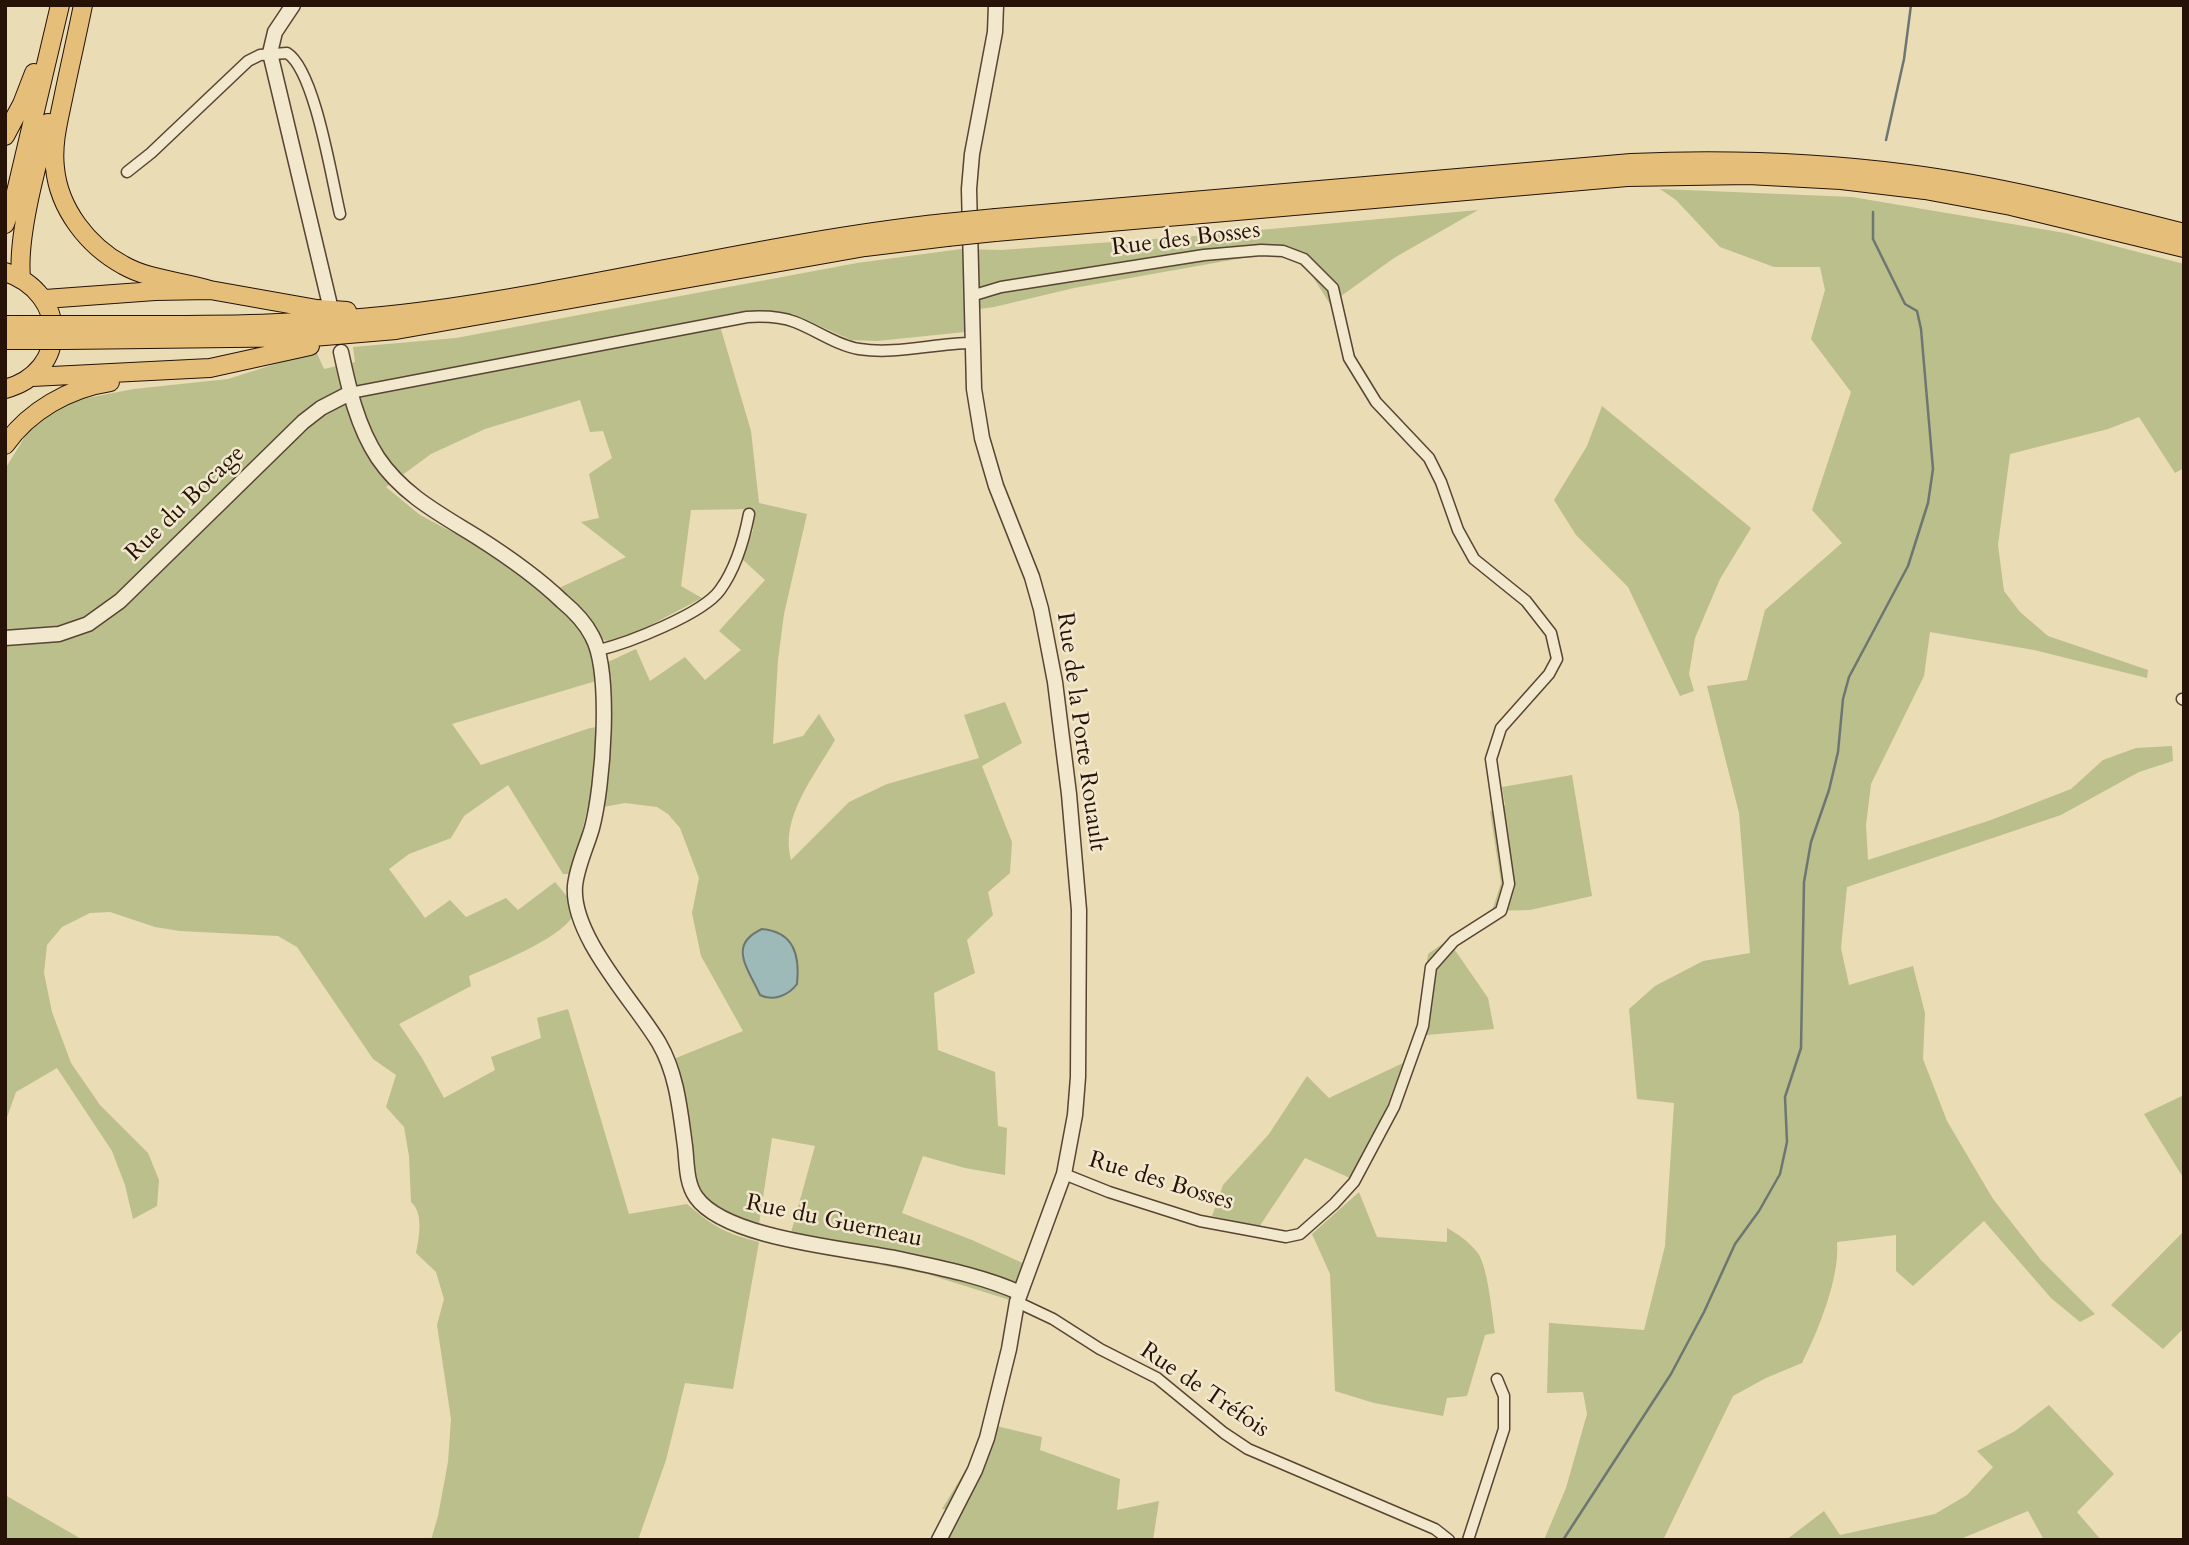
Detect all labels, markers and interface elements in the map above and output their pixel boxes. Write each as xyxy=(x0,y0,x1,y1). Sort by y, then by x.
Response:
street label: Rue des Bosses xyxy=(1110,217,1262,263)
street label: Rue du Bocage xyxy=(120,440,252,568)
street label: Rue de la Porte Rouault xyxy=(1049,611,1111,853)
street label: Rue des Bosses xyxy=(1085,1146,1237,1218)
street label: Rue du Guerneau xyxy=(743,1189,925,1255)
street label: Rue de Tréfois xyxy=(1134,1337,1274,1445)

